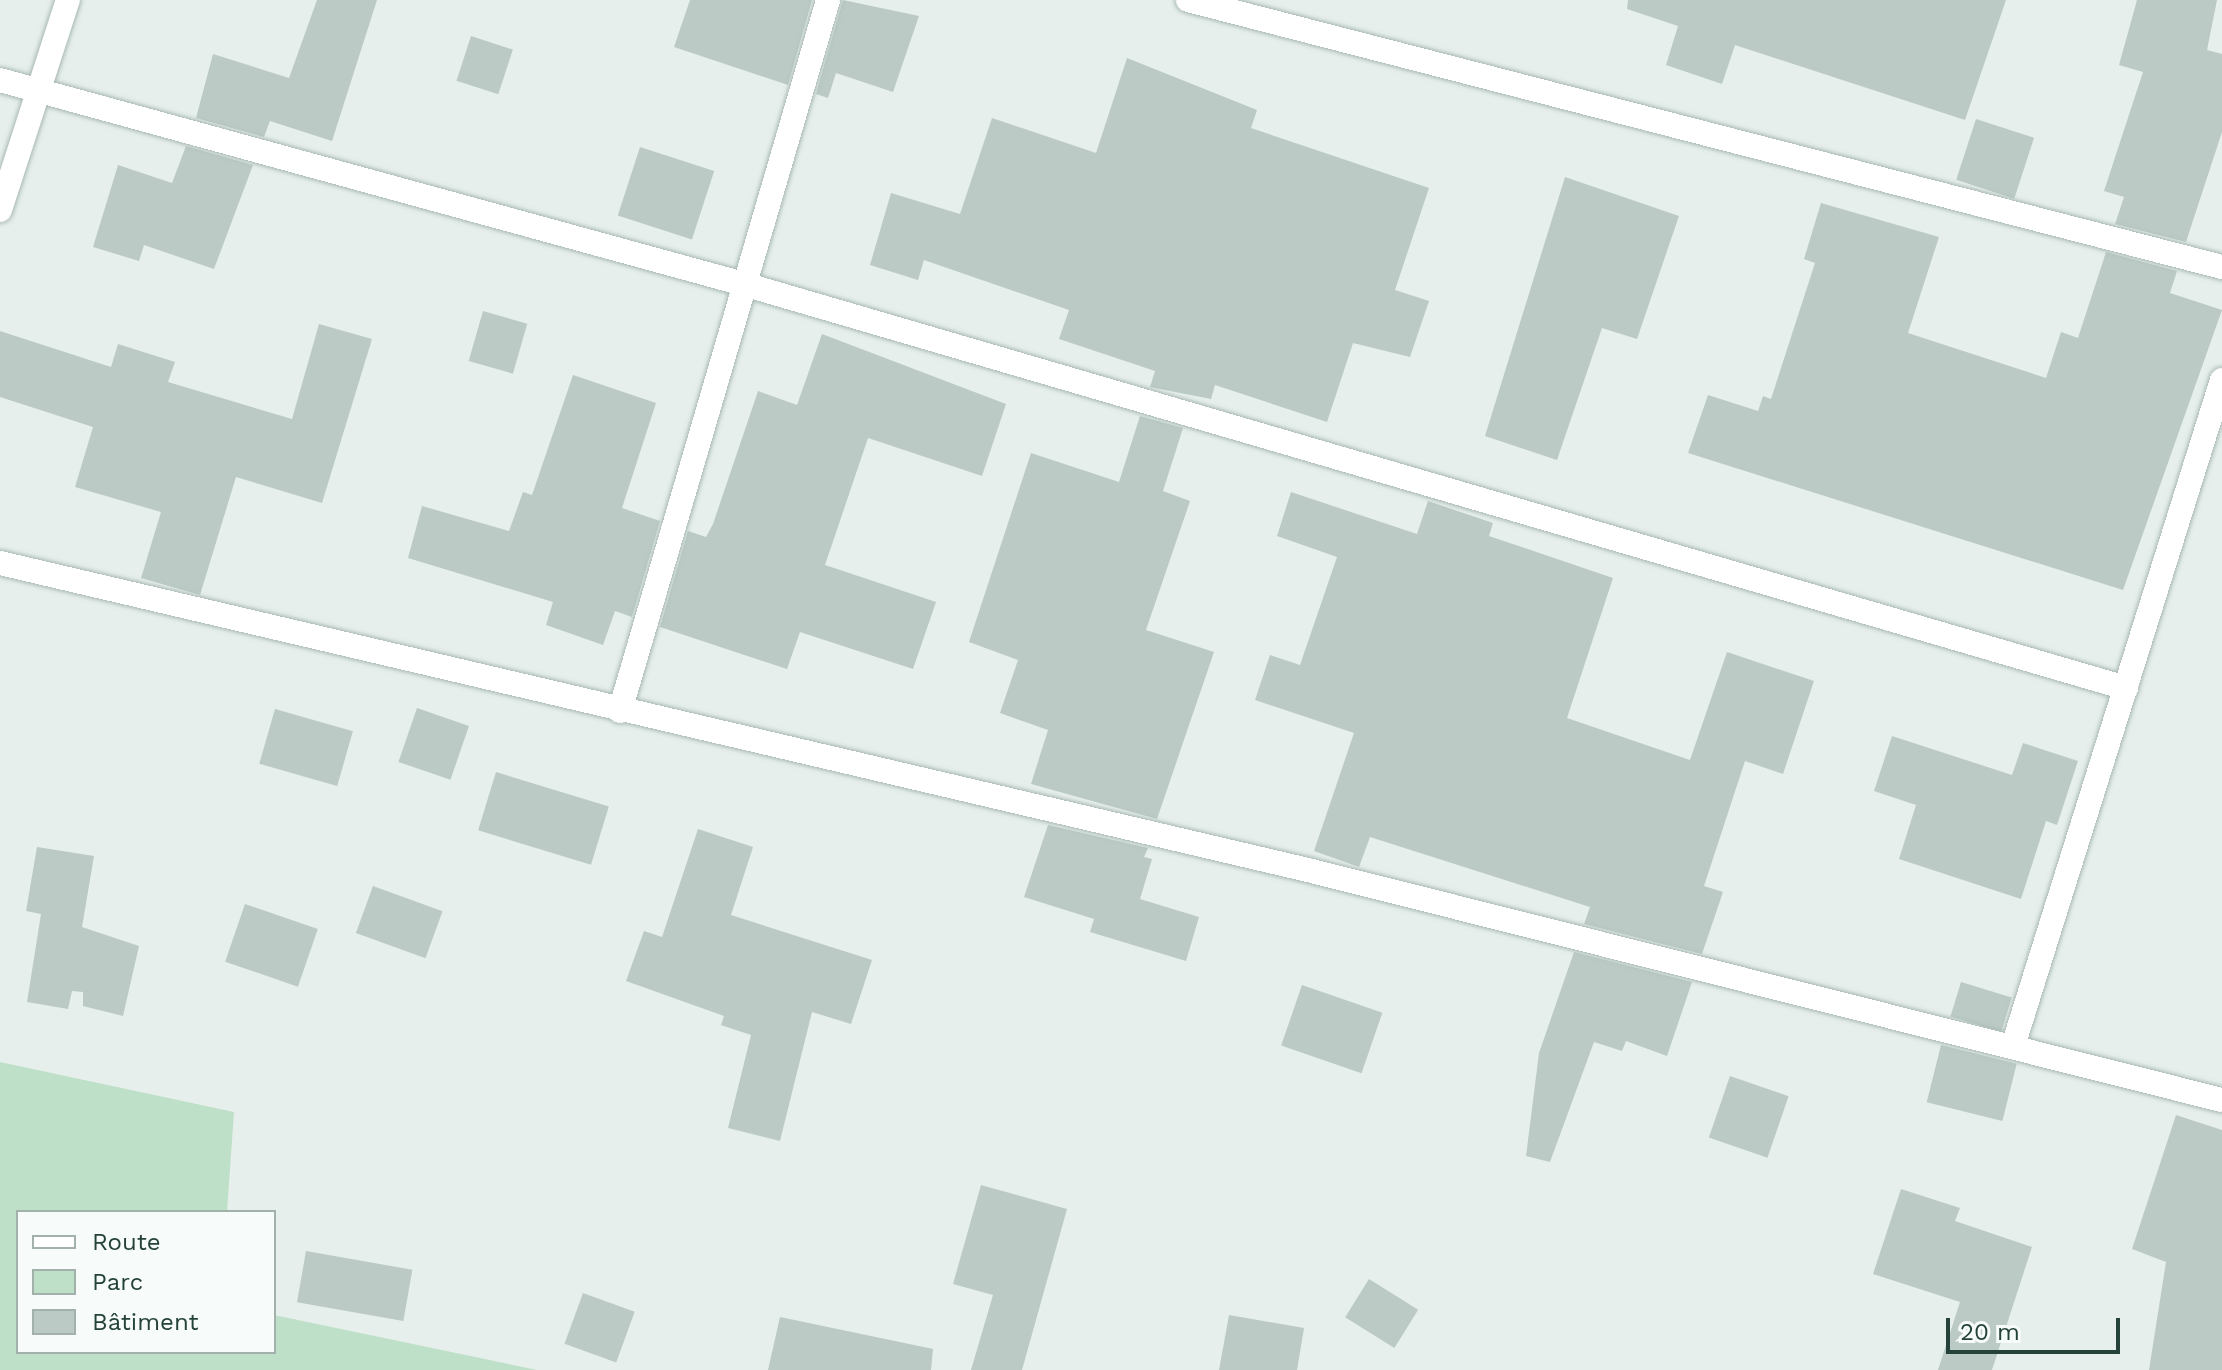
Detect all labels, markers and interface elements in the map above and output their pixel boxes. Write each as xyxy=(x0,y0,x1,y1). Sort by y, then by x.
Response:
legend xyxy=(16,1210,276,1354)
text: Route xyxy=(92,1228,161,1256)
text: Parc xyxy=(92,1268,143,1296)
scale bar xyxy=(1950,1302,2124,1352)
text: Bâtiment xyxy=(92,1308,199,1336)
text: 20 m xyxy=(1960,1318,2020,1346)

